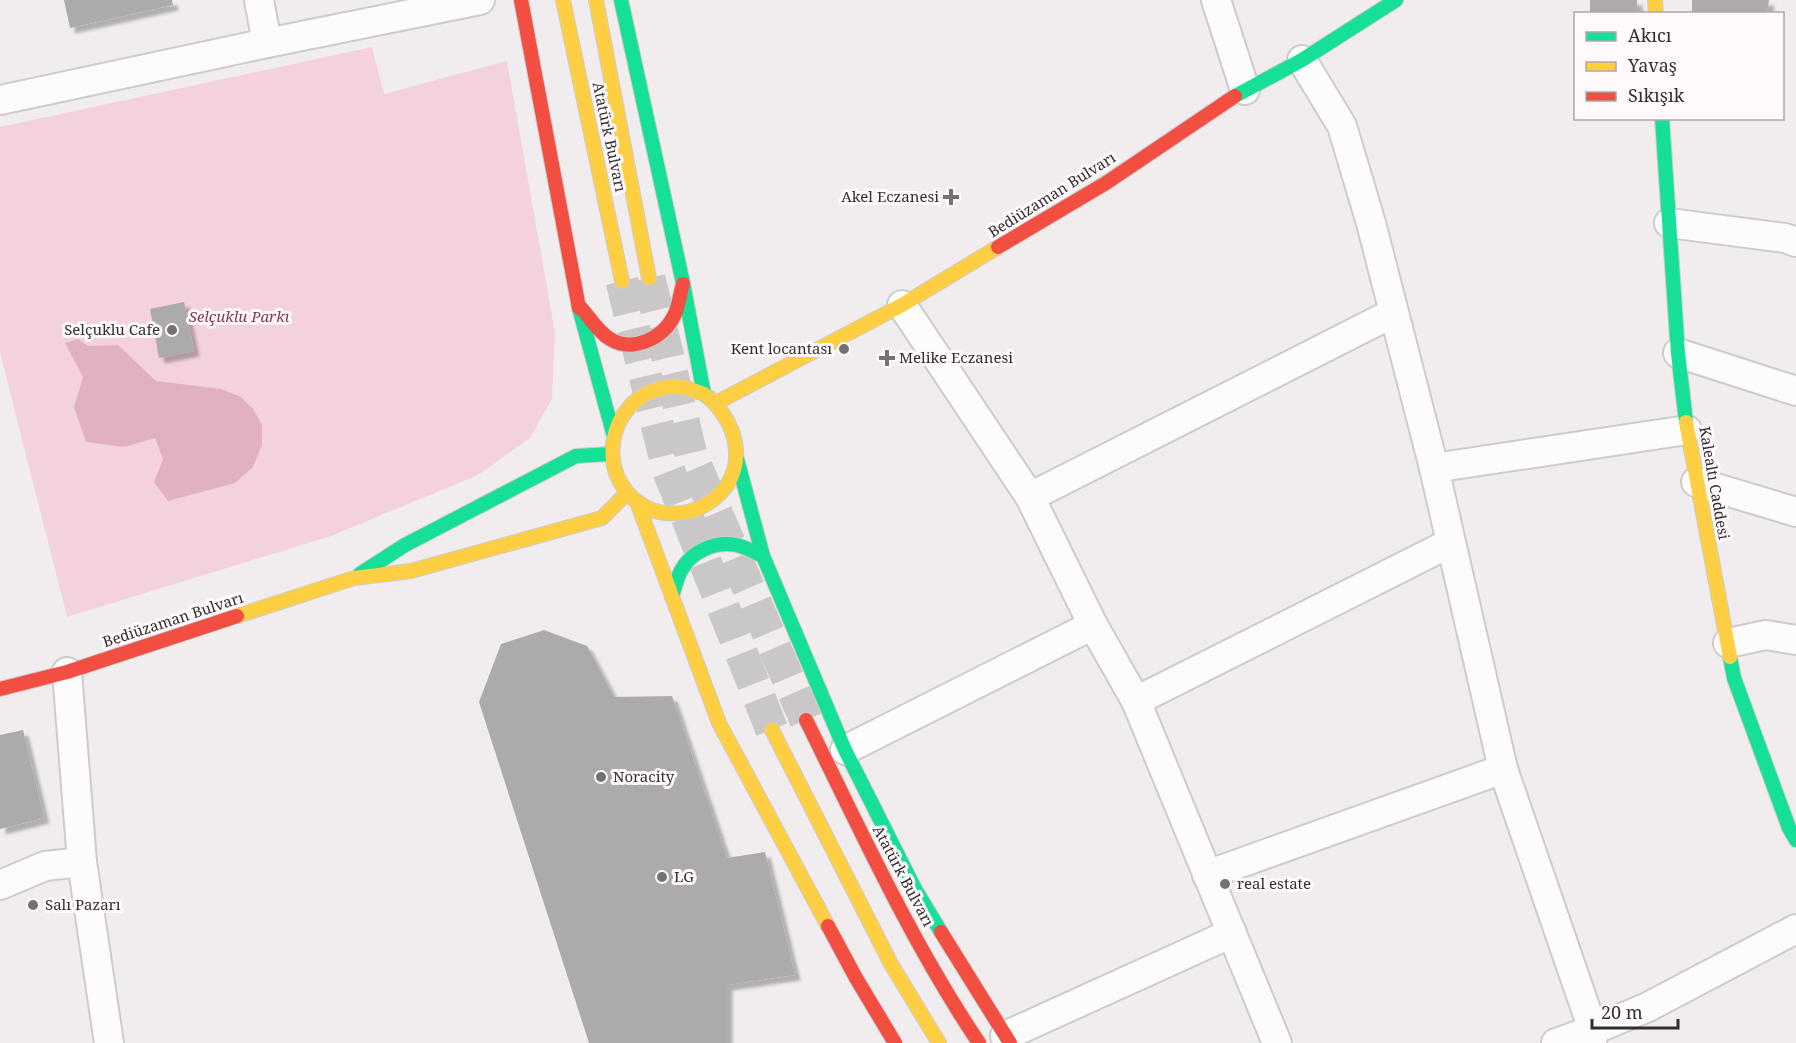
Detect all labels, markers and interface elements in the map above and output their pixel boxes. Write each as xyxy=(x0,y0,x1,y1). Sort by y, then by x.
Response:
legend xyxy=(1574,12,1784,120)
text: Akıcı xyxy=(1628,23,1672,47)
text: Yavaş xyxy=(1627,53,1677,77)
street label: Atatürk Bulvarı xyxy=(589,80,631,194)
text: Sıkışık xyxy=(1628,83,1685,107)
street label: Bediüzaman Bulvarı xyxy=(984,147,1119,241)
place label: Akel Eczanesi xyxy=(841,186,939,206)
marker: Akel Eczanesi xyxy=(944,190,958,204)
park label: Selçuklu Parkı xyxy=(189,306,290,326)
place label: Selçuklu Cafe xyxy=(64,319,160,339)
marker: Selçuklu Cafe xyxy=(165,323,179,337)
place label: Kent locantası xyxy=(731,338,832,358)
marker: Kent locantası xyxy=(837,342,851,356)
place label: Melike Eczanesi xyxy=(899,347,1013,367)
marker: Melike Eczanesi xyxy=(880,351,894,365)
street label: Kalealtı Caddesi xyxy=(1695,425,1735,541)
street label: Bediüzaman Bulvarı xyxy=(100,587,246,651)
place label: Noracity xyxy=(613,766,675,786)
marker: Noracity xyxy=(594,770,608,784)
street label: Atatürk Bulvarı xyxy=(869,821,939,930)
place label: LG xyxy=(674,866,694,886)
marker: LG xyxy=(655,870,669,884)
place label: real estate xyxy=(1237,873,1311,893)
marker: real estate xyxy=(1218,877,1232,891)
place label: Salı Pazarı xyxy=(45,894,121,914)
marker: Salı Pazarı xyxy=(26,898,40,912)
scale bar xyxy=(1592,992,1678,1030)
text: 20 m xyxy=(1601,1000,1643,1024)

